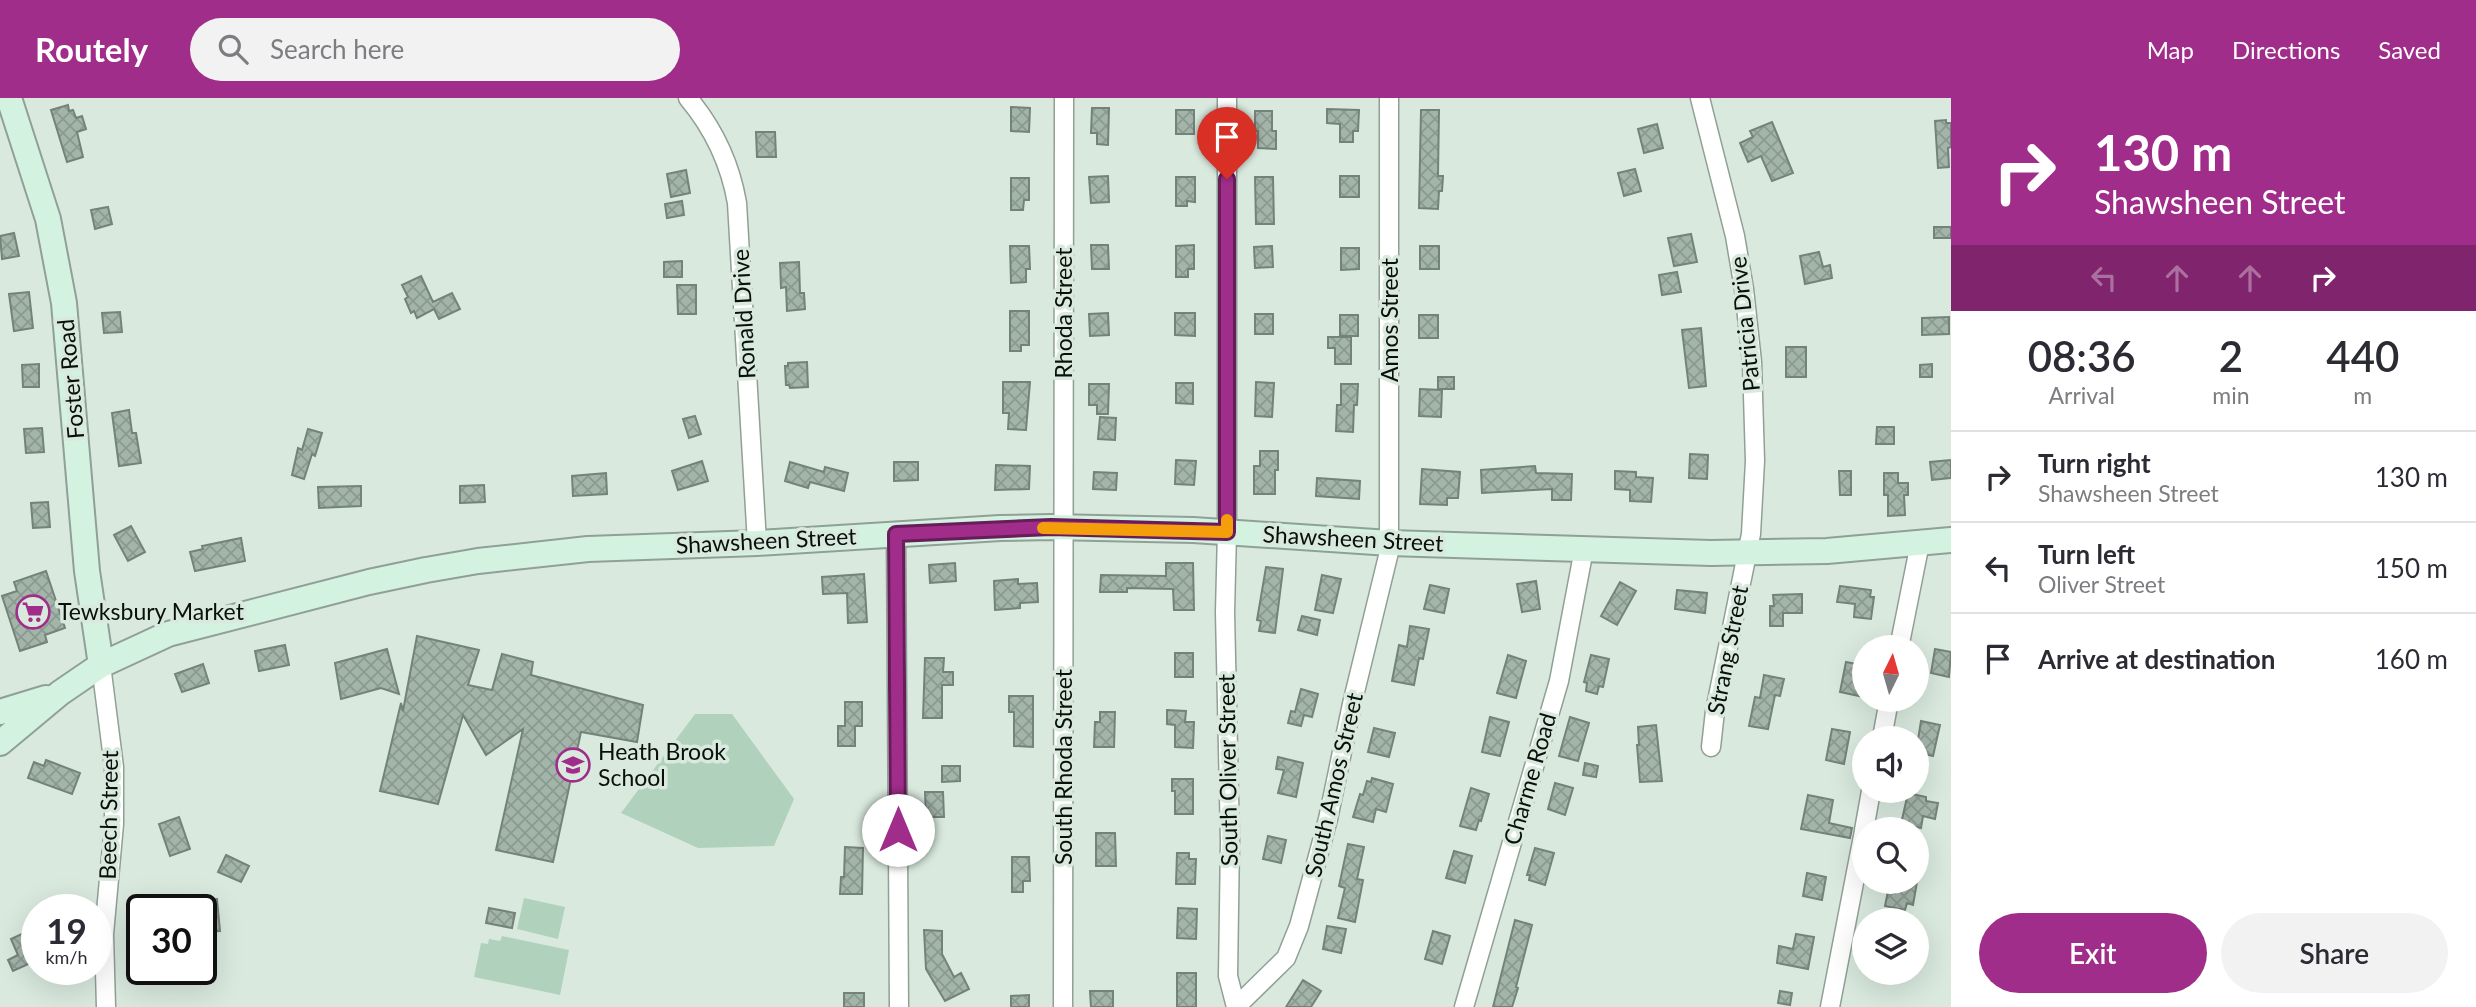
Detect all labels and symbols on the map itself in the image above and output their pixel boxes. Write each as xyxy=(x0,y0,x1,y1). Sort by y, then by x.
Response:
pin xyxy=(1197,107,1257,179)
street label: Rhoda Street xyxy=(1049,247,1077,378)
street label: Ronald Drive xyxy=(726,248,760,380)
street label: Patricia Drive xyxy=(1723,255,1765,393)
street label: Amos Street xyxy=(1375,257,1403,382)
street label: Foster Road xyxy=(51,318,89,440)
street label: Shawsheen Street xyxy=(1262,519,1445,557)
street label: Shawsheen Street xyxy=(675,521,858,559)
street label: Strang Street xyxy=(1701,582,1753,717)
supermarket icon: Tewksbury Market xyxy=(14,593,52,631)
place label: Tewksbury Market xyxy=(58,597,245,625)
north arrow xyxy=(1852,635,1928,712)
street label: South Rhoda Street xyxy=(1049,668,1077,865)
street label: South Oliver Street xyxy=(1211,673,1243,866)
street label: South Amos Street xyxy=(1298,689,1368,880)
street label: Charme Road xyxy=(1497,710,1561,848)
place label: Heath Brook School xyxy=(598,737,726,791)
school or university icon: Heath Brook School xyxy=(554,746,592,784)
street label: Beech Street xyxy=(93,749,123,880)
position arrow xyxy=(861,793,935,867)
speed limit sign: 30 xyxy=(126,894,217,985)

